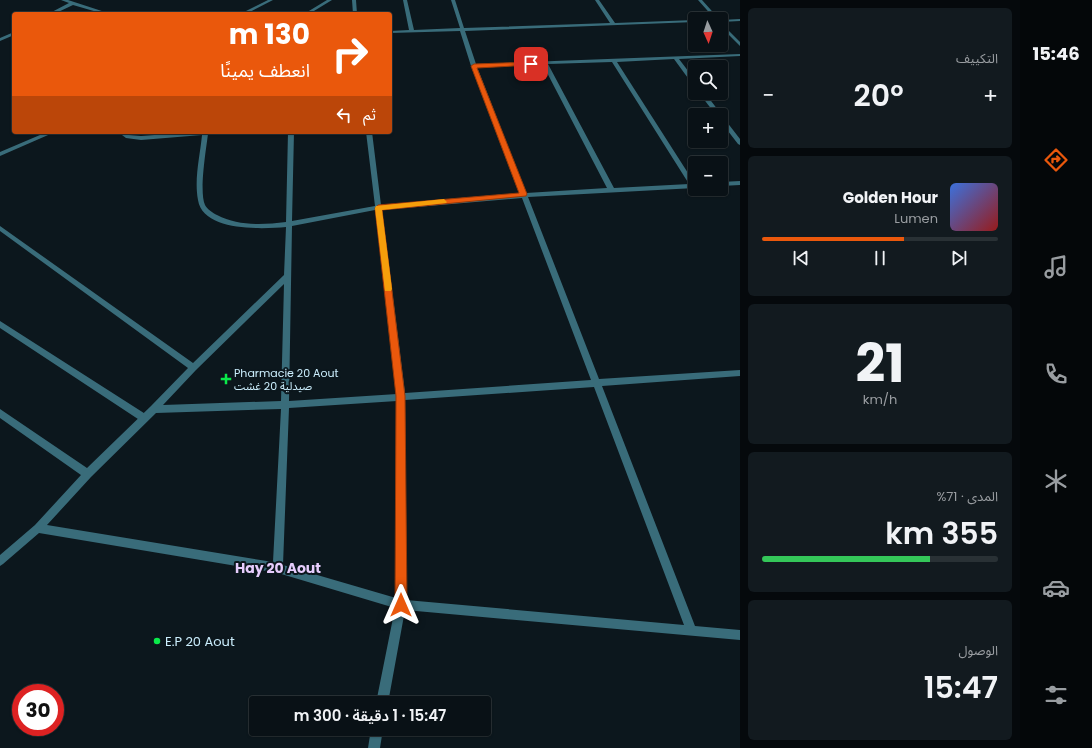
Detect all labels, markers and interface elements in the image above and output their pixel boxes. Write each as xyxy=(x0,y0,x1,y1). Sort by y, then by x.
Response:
north arrow xyxy=(688,12,728,52)
map controls xyxy=(688,12,728,196)
text: 130 m xyxy=(229,15,310,54)
icon: right xyxy=(324,28,376,80)
text: 15:46 xyxy=(1032,41,1080,66)
pin xyxy=(514,47,548,81)
text: التكييف xyxy=(956,49,998,68)
icon: arrive xyxy=(520,53,542,75)
text: انعطف يمينًا xyxy=(220,58,310,83)
button: search xyxy=(688,60,728,100)
text: 20° xyxy=(854,74,904,117)
text: − xyxy=(762,80,774,111)
text: + xyxy=(983,80,998,111)
icon: left xyxy=(333,104,355,126)
text: ثم xyxy=(363,104,376,125)
button: + xyxy=(688,108,728,148)
icon: directions xyxy=(1042,146,1070,174)
button: − xyxy=(688,156,728,196)
text: Golden Hour xyxy=(843,187,938,208)
text: Lumen xyxy=(894,209,938,228)
icon: previous xyxy=(790,247,812,269)
icon: pause xyxy=(869,247,891,269)
icon: next xyxy=(948,247,970,269)
icon: music xyxy=(1042,253,1070,281)
text: 21 xyxy=(855,327,905,400)
icon: phone xyxy=(1042,360,1070,388)
place label: Pharmacie 20 Aout صيدلية 20 غشت xyxy=(234,365,339,394)
marker: Pharmacie 20 Aout صيدلية 20 غشت xyxy=(221,374,231,384)
text: km/h xyxy=(863,390,897,409)
icon: climate xyxy=(1042,467,1070,495)
text: المدى · 71% xyxy=(936,487,998,506)
text: 355 km xyxy=(885,512,998,555)
district label: Hay 20 Aout xyxy=(235,558,321,578)
icon: car xyxy=(1042,574,1070,602)
position arrow xyxy=(380,584,422,626)
place label: E.P 20 Aout xyxy=(165,632,235,651)
marker: E.P 20 Aout xyxy=(152,636,162,646)
text: الوصول xyxy=(958,641,998,660)
text: 15:47 xyxy=(924,666,998,709)
icon: filters xyxy=(1042,681,1070,709)
speed limit sign: 30 xyxy=(12,684,64,736)
text: 15:47 · 1 دقيقة · 300 m xyxy=(294,705,446,726)

